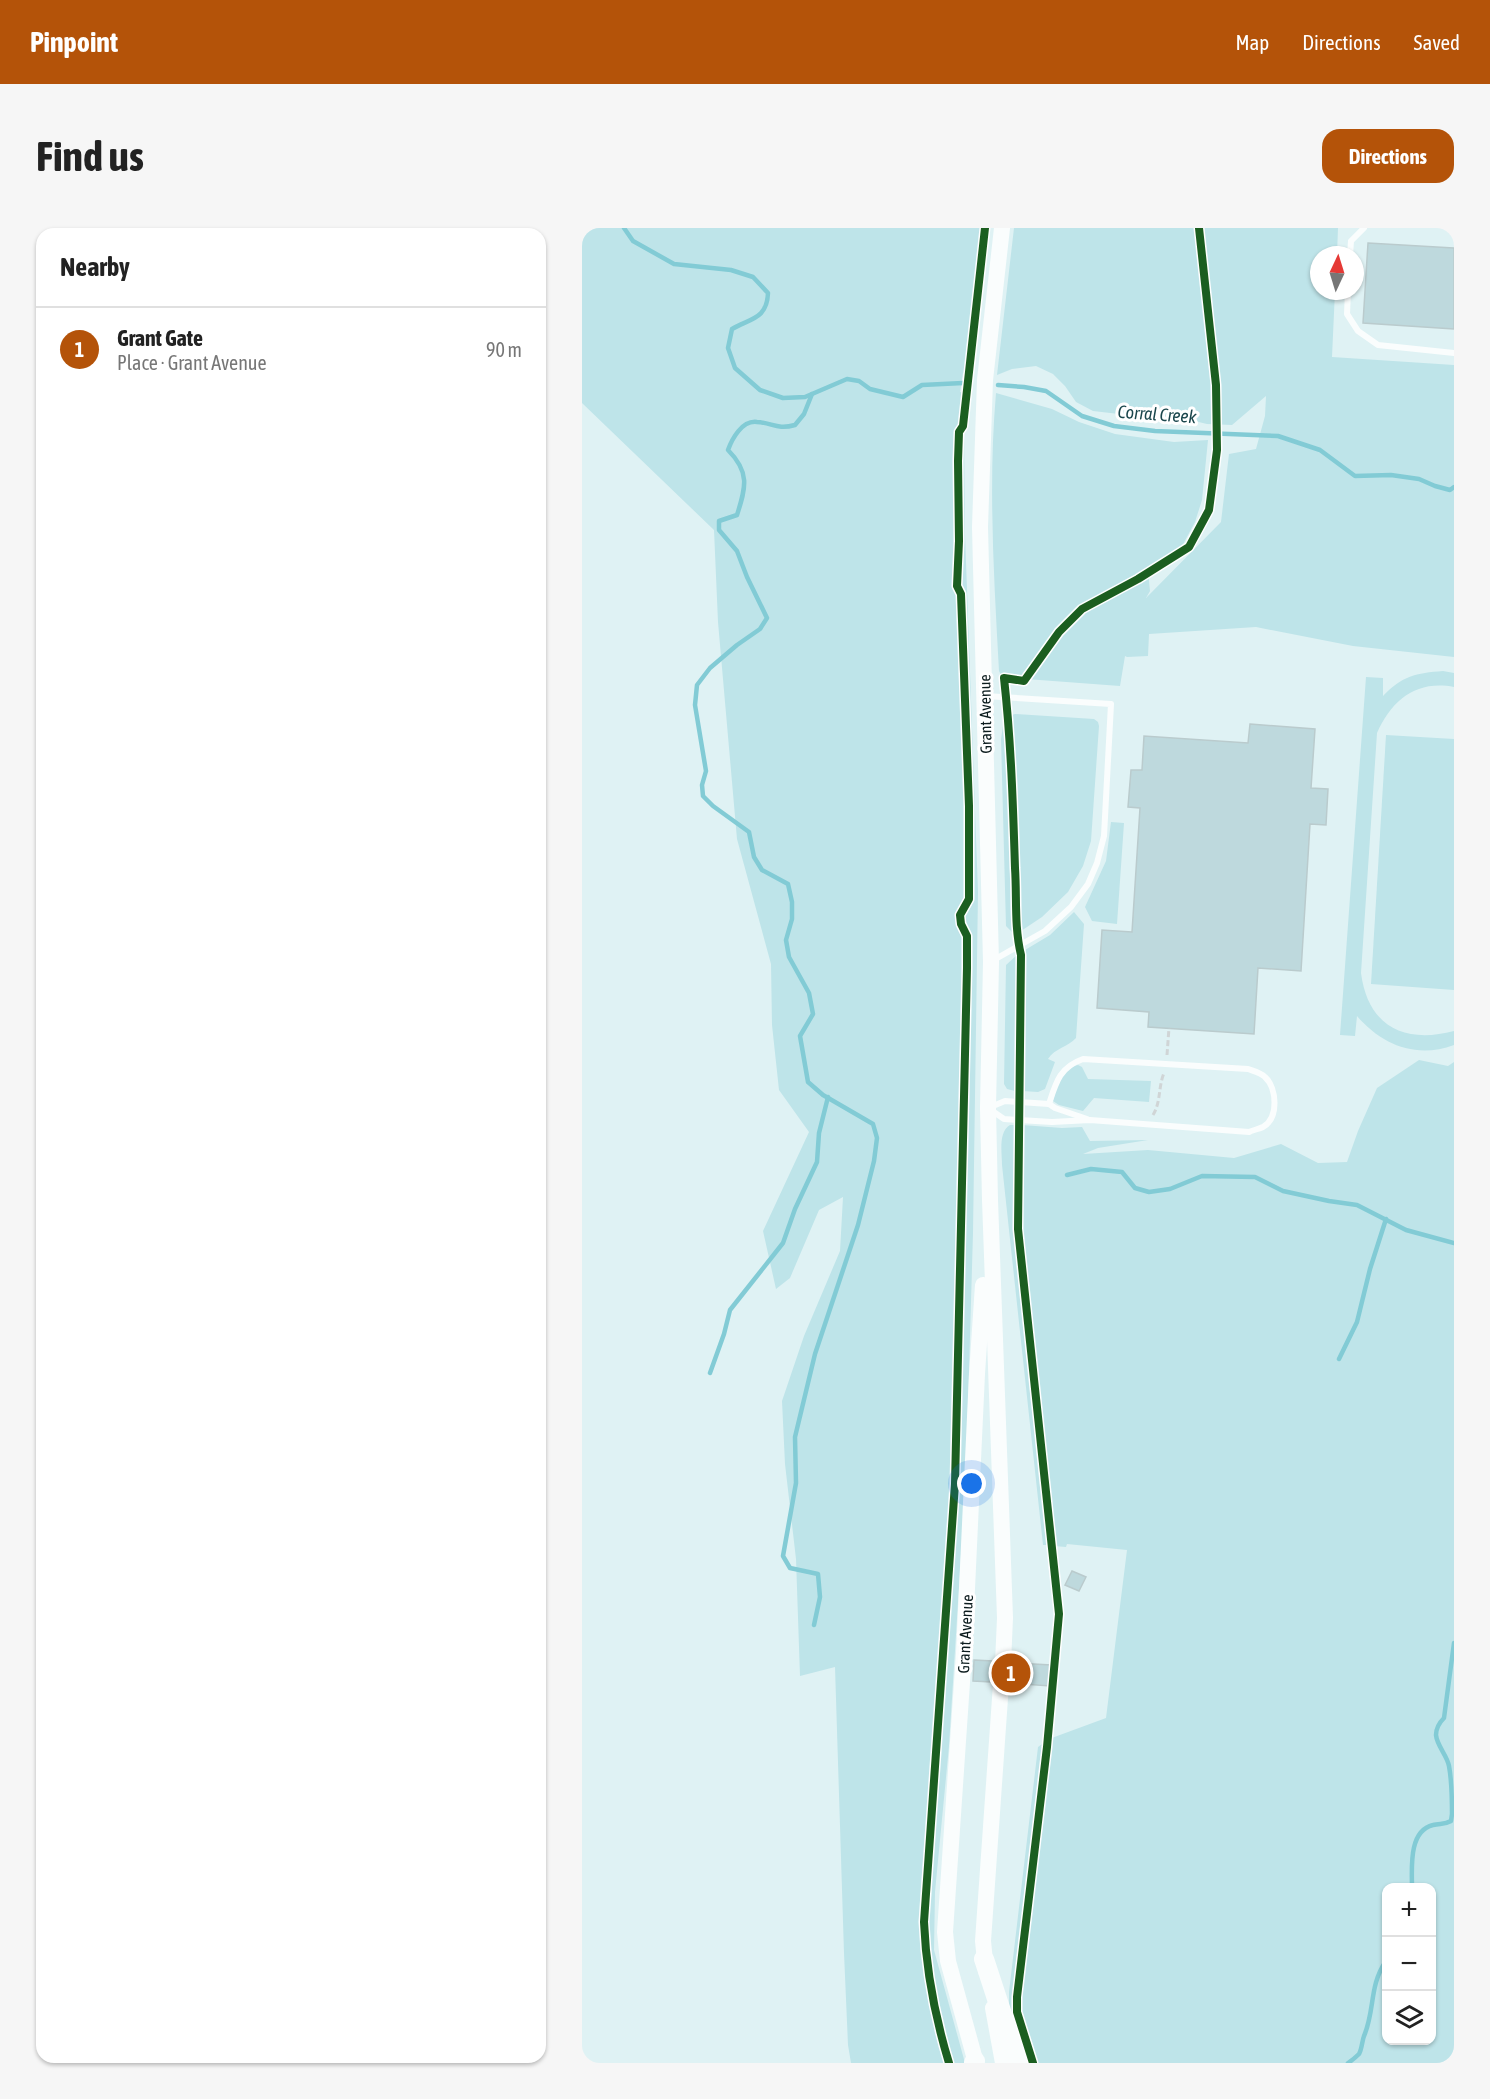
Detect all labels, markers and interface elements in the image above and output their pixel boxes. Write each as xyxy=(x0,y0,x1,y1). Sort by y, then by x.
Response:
text: Pinpoint xyxy=(30,26,118,58)
text: Map xyxy=(1235,30,1269,54)
text: Directions xyxy=(1302,30,1381,54)
text: Saved xyxy=(1414,30,1460,54)
button: Directions xyxy=(1322,129,1454,183)
text: Find us xyxy=(36,132,144,180)
north arrow xyxy=(1310,246,1364,300)
text: Nearby xyxy=(60,252,130,282)
text: Grant Gate xyxy=(117,325,203,351)
text: 1 xyxy=(75,338,84,361)
text: 90 m xyxy=(486,338,522,361)
text: Place · Grant Avenue xyxy=(117,351,267,374)
water label: Corral Creek xyxy=(1117,401,1198,427)
street label: Grant Avenue xyxy=(975,674,995,754)
your location xyxy=(957,1469,986,1498)
street label: Grant Avenue xyxy=(954,1594,976,1674)
pin: 1 xyxy=(992,1650,1030,1696)
map controls xyxy=(1382,1883,1436,2045)
button: + xyxy=(1382,1883,1436,1937)
button: − xyxy=(1382,1937,1436,1991)
button: layers xyxy=(1382,1991,1436,2045)

